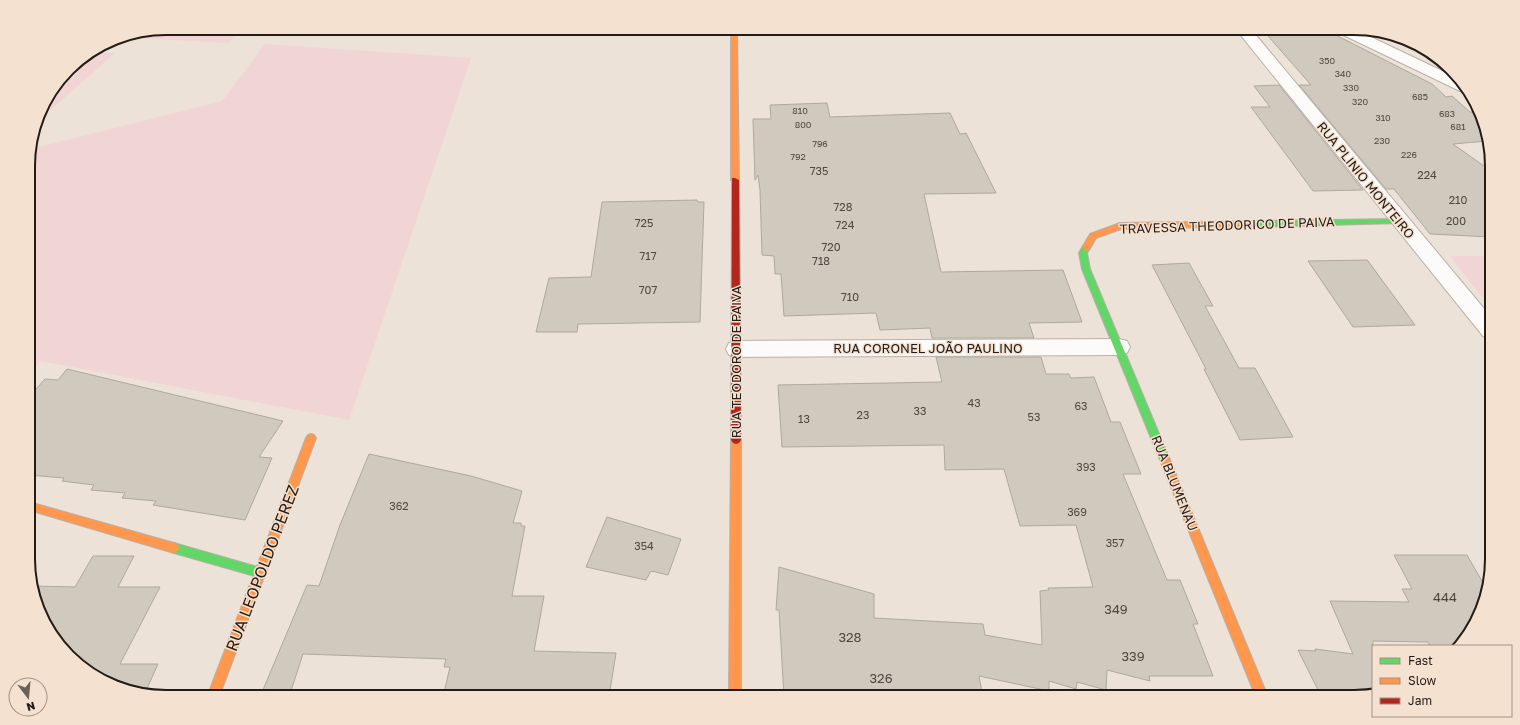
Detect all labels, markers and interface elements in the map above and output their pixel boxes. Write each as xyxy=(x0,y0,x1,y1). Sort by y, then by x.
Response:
house number: 350 xyxy=(1319,55,1335,66)
house number: 340 xyxy=(1335,68,1352,79)
house number: 330 xyxy=(1343,82,1359,93)
house number: 685 xyxy=(1412,91,1428,102)
house number: 320 xyxy=(1352,96,1368,107)
house number: 810 xyxy=(792,105,808,116)
house number: 683 xyxy=(1439,108,1455,119)
house number: 310 xyxy=(1375,112,1391,123)
street label: RUA PLINIO MONTEIRO xyxy=(1314,118,1418,242)
house number: 800 xyxy=(795,119,812,130)
house number: 681 xyxy=(1450,121,1466,132)
house number: 230 xyxy=(1374,135,1390,146)
house number: 796 xyxy=(812,138,828,149)
house number: 226 xyxy=(1401,149,1417,160)
house number: 792 xyxy=(790,151,806,162)
house number: 735 xyxy=(810,164,828,177)
house number: 224 xyxy=(1417,168,1437,181)
house number: 210 xyxy=(1449,193,1467,206)
house number: 728 xyxy=(834,200,853,213)
street label: TRAVESSA THEODORICO DE PAIVA xyxy=(1119,213,1335,237)
house number: 200 xyxy=(1446,214,1466,227)
house number: 725 xyxy=(635,216,653,229)
house number: 724 xyxy=(836,218,855,231)
house number: 720 xyxy=(821,240,841,253)
house number: 717 xyxy=(640,249,657,262)
house number: 718 xyxy=(812,254,830,267)
house number: 707 xyxy=(639,283,657,296)
street label: RUA TEODORO DE PAIVA xyxy=(728,285,744,438)
house number: 710 xyxy=(841,290,859,303)
street label: RUA CORONEL JOÃO PAULINO xyxy=(833,340,1023,356)
house number: 43 xyxy=(967,396,981,409)
house number: 63 xyxy=(1074,399,1088,412)
house number: 33 xyxy=(914,404,926,417)
house number: 23 xyxy=(857,408,869,421)
house number: 53 xyxy=(1028,410,1040,423)
house number: 13 xyxy=(798,412,810,425)
street label: RUA BLUMENAU xyxy=(1149,433,1201,533)
house number: 393 xyxy=(1076,460,1096,473)
street label: RUA LEOPOLDO PEREZ xyxy=(221,482,303,654)
house number: 362 xyxy=(389,499,409,512)
house number: 369 xyxy=(1067,505,1087,518)
house number: 357 xyxy=(1106,536,1124,549)
house number: 354 xyxy=(634,539,654,552)
house number: 444 xyxy=(1433,589,1457,605)
house number: 349 xyxy=(1104,601,1128,617)
house number: 328 xyxy=(838,629,862,645)
legend xyxy=(1372,645,1512,717)
house number: 339 xyxy=(1121,648,1145,664)
text: Fast xyxy=(1408,653,1433,668)
house number: 326 xyxy=(869,670,893,686)
text: Slow xyxy=(1408,673,1436,688)
north arrow xyxy=(8,677,48,717)
text: Jam xyxy=(1408,693,1432,708)
text: N xyxy=(25,700,37,714)

